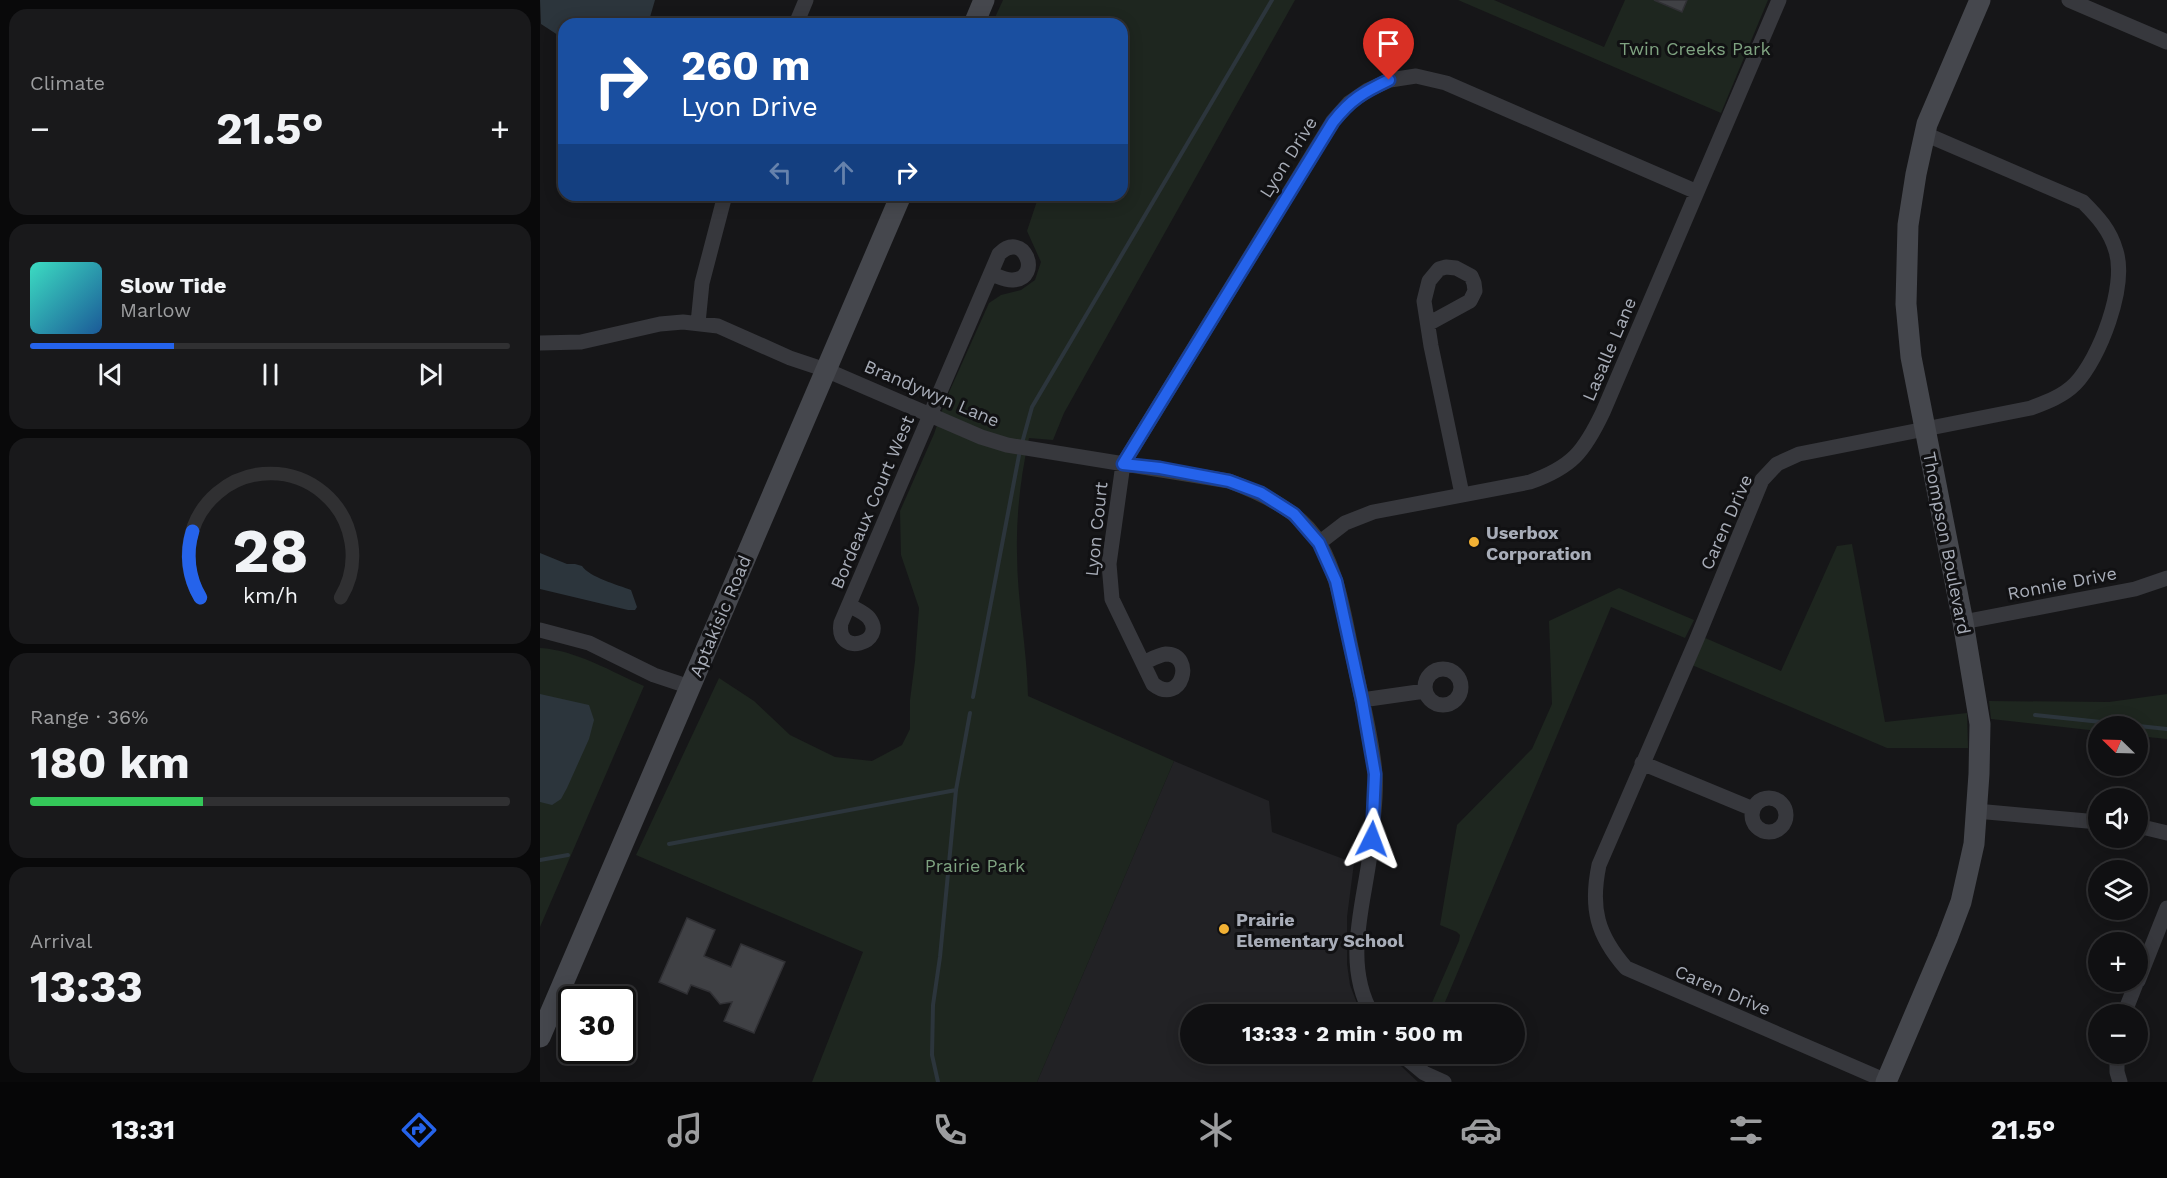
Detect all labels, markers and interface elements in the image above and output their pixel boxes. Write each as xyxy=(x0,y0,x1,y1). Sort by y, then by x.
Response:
pin xyxy=(1363,18,1414,80)
icon: arrive xyxy=(1372,27,1405,60)
park label: Twin Creeks Park xyxy=(1619,38,1771,59)
text: 260 m xyxy=(681,41,811,90)
icon: right xyxy=(582,42,660,120)
text: Climate xyxy=(30,71,105,95)
text: Lyon Drive xyxy=(681,91,818,123)
text: 21.5° xyxy=(216,102,324,155)
text: − xyxy=(30,109,50,148)
text: + xyxy=(490,109,510,148)
street label: Lyon Drive xyxy=(1255,113,1321,201)
icon: left xyxy=(764,156,797,189)
icon: ahead xyxy=(827,156,860,189)
icon: right xyxy=(890,156,923,189)
text: Slow Tide xyxy=(120,273,227,298)
street label: Lasalle Lane xyxy=(1578,294,1640,404)
text: Marlow xyxy=(120,298,191,322)
street label: Brandywyn Lane xyxy=(861,355,1003,431)
icon: previous xyxy=(94,358,127,391)
icon: pause xyxy=(254,358,287,391)
icon: next xyxy=(414,358,447,391)
street label: Bordeaux Court West xyxy=(826,412,918,592)
street label: Thompson Boulevard xyxy=(1919,450,1975,636)
street label: Caren Drive xyxy=(1696,471,1756,573)
street label: Lyon Court xyxy=(1081,480,1111,577)
text: 28 xyxy=(232,514,308,587)
place label: Userbox Corporation xyxy=(1486,522,1592,564)
marker: Userbox Corporation xyxy=(1467,535,1481,549)
street label: Aptakisic Road xyxy=(685,552,755,680)
street label: Ronnie Drive xyxy=(2006,562,2118,604)
text: km/h xyxy=(242,583,298,608)
text: Range · 36% xyxy=(30,705,148,729)
north arrow xyxy=(2088,716,2148,776)
map controls xyxy=(2088,716,2148,1064)
text: 180 km xyxy=(30,736,190,789)
button: sound xyxy=(2088,788,2148,848)
position arrow xyxy=(1340,807,1404,871)
park label: Prairie Park xyxy=(925,855,1025,876)
button: layers xyxy=(2088,860,2148,920)
place label: Prairie Elementary School xyxy=(1236,909,1404,951)
marker: Prairie Elementary School xyxy=(1217,922,1231,936)
text: Arrival xyxy=(30,929,92,953)
button: + xyxy=(2088,932,2148,992)
text: 13:33 xyxy=(30,960,143,1013)
street label: Caren Drive xyxy=(1672,960,1774,1020)
speed limit sign: 30 xyxy=(558,986,636,1064)
button: − xyxy=(2088,1004,2148,1064)
text: 13:33 · 2 min · 500 m xyxy=(1242,1021,1463,1046)
icon: directions xyxy=(398,1109,440,1151)
icon: music xyxy=(664,1109,706,1151)
icon: phone xyxy=(929,1109,971,1151)
icon: climate xyxy=(1195,1109,1237,1151)
icon: car xyxy=(1460,1109,1502,1151)
icon: filters xyxy=(1725,1109,1767,1151)
text: 13:31 xyxy=(112,1114,175,1146)
text: 21.5° xyxy=(1991,1114,2055,1146)

